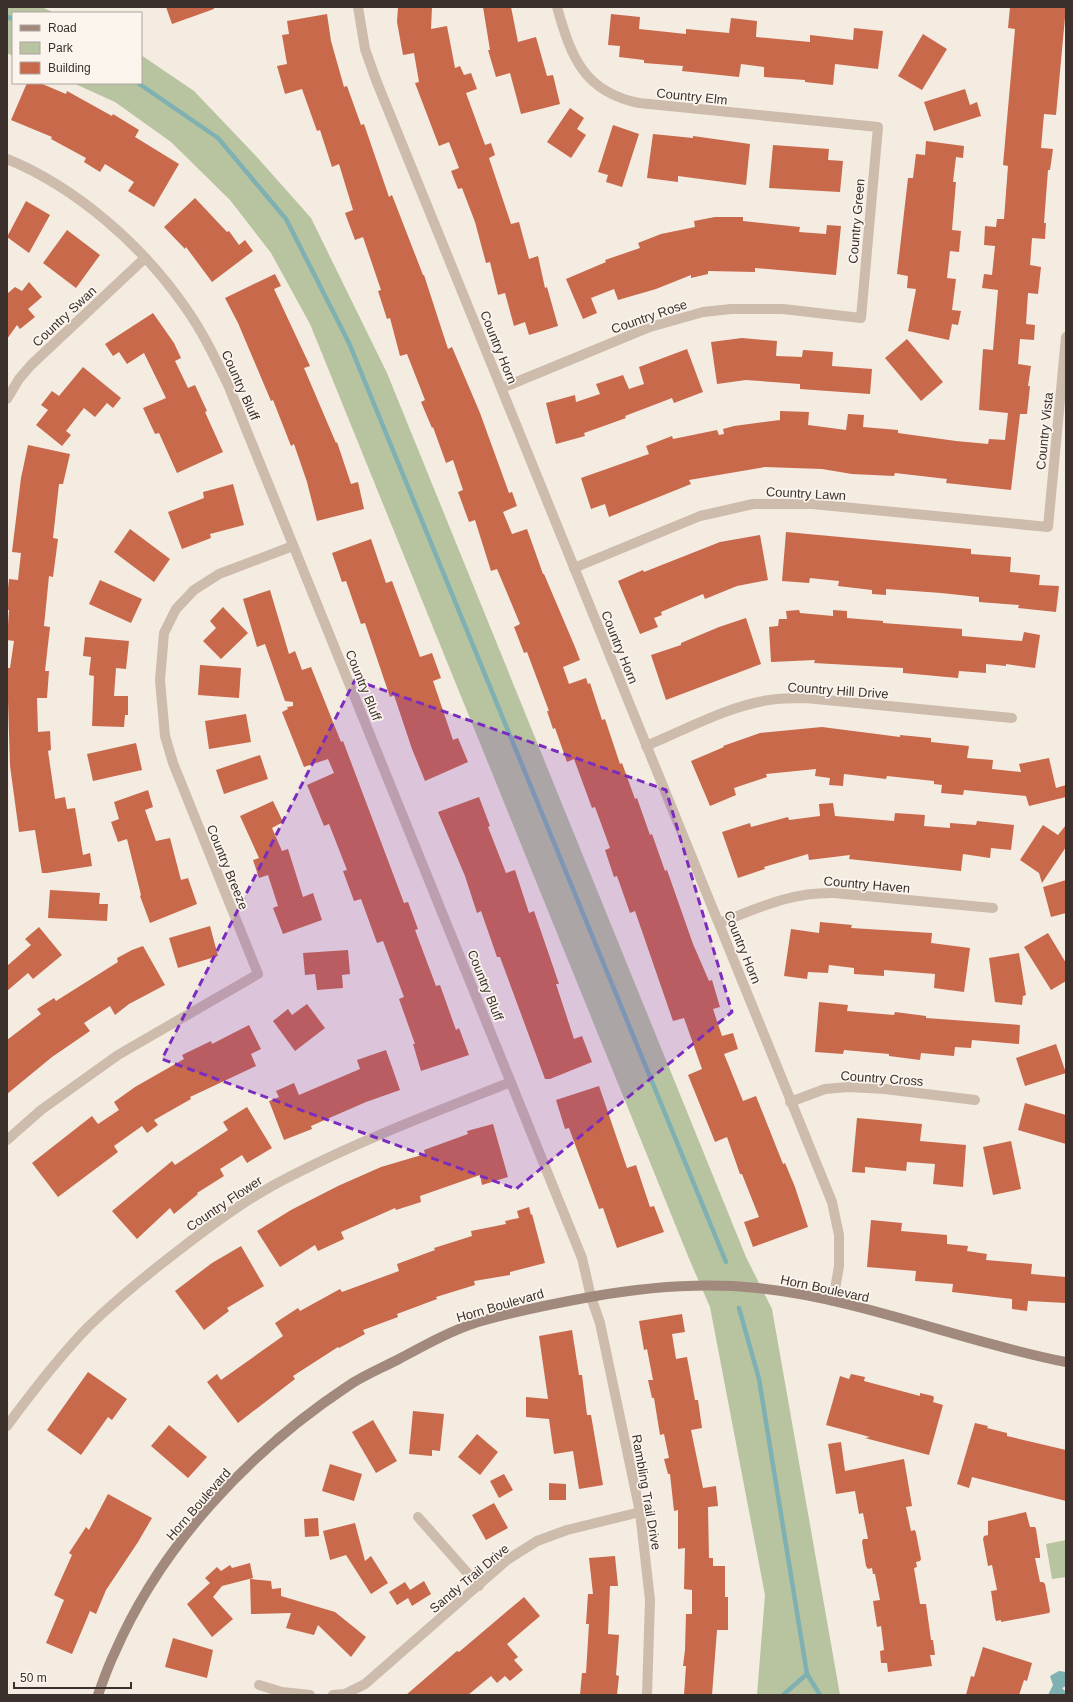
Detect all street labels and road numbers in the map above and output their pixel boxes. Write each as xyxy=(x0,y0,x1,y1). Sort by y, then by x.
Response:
street label: Country Elm xyxy=(656,85,728,108)
street label: Country Green xyxy=(845,178,868,264)
street label: Country Swan xyxy=(29,283,99,350)
street label: Country Rose xyxy=(609,296,689,337)
street label: Country Horn xyxy=(477,309,520,386)
street label: Country Bluff xyxy=(218,348,263,423)
street label: Country Vista xyxy=(1033,391,1056,471)
street label: Country Lawn xyxy=(766,484,846,503)
street label: Country Horn xyxy=(598,609,641,686)
street label: Country Bluff xyxy=(343,648,385,723)
street label: Country Hill Drive xyxy=(787,679,889,702)
street label: Country Breeze xyxy=(204,823,251,912)
street label: Country Haven xyxy=(823,873,911,896)
street label: Country Horn xyxy=(721,909,764,986)
street label: Country Bluff xyxy=(465,948,507,1023)
street label: Country Cross xyxy=(840,1068,924,1089)
street label: Country Flower xyxy=(184,1172,266,1234)
street label: Horn Boulevard xyxy=(779,1272,871,1305)
street label: Horn Boulevard xyxy=(455,1286,546,1325)
street label: Rambling Trail Drive xyxy=(629,1433,664,1551)
street label: Horn Boulevard xyxy=(163,1465,234,1543)
street label: Sandy Trail Drive xyxy=(427,1541,512,1616)

